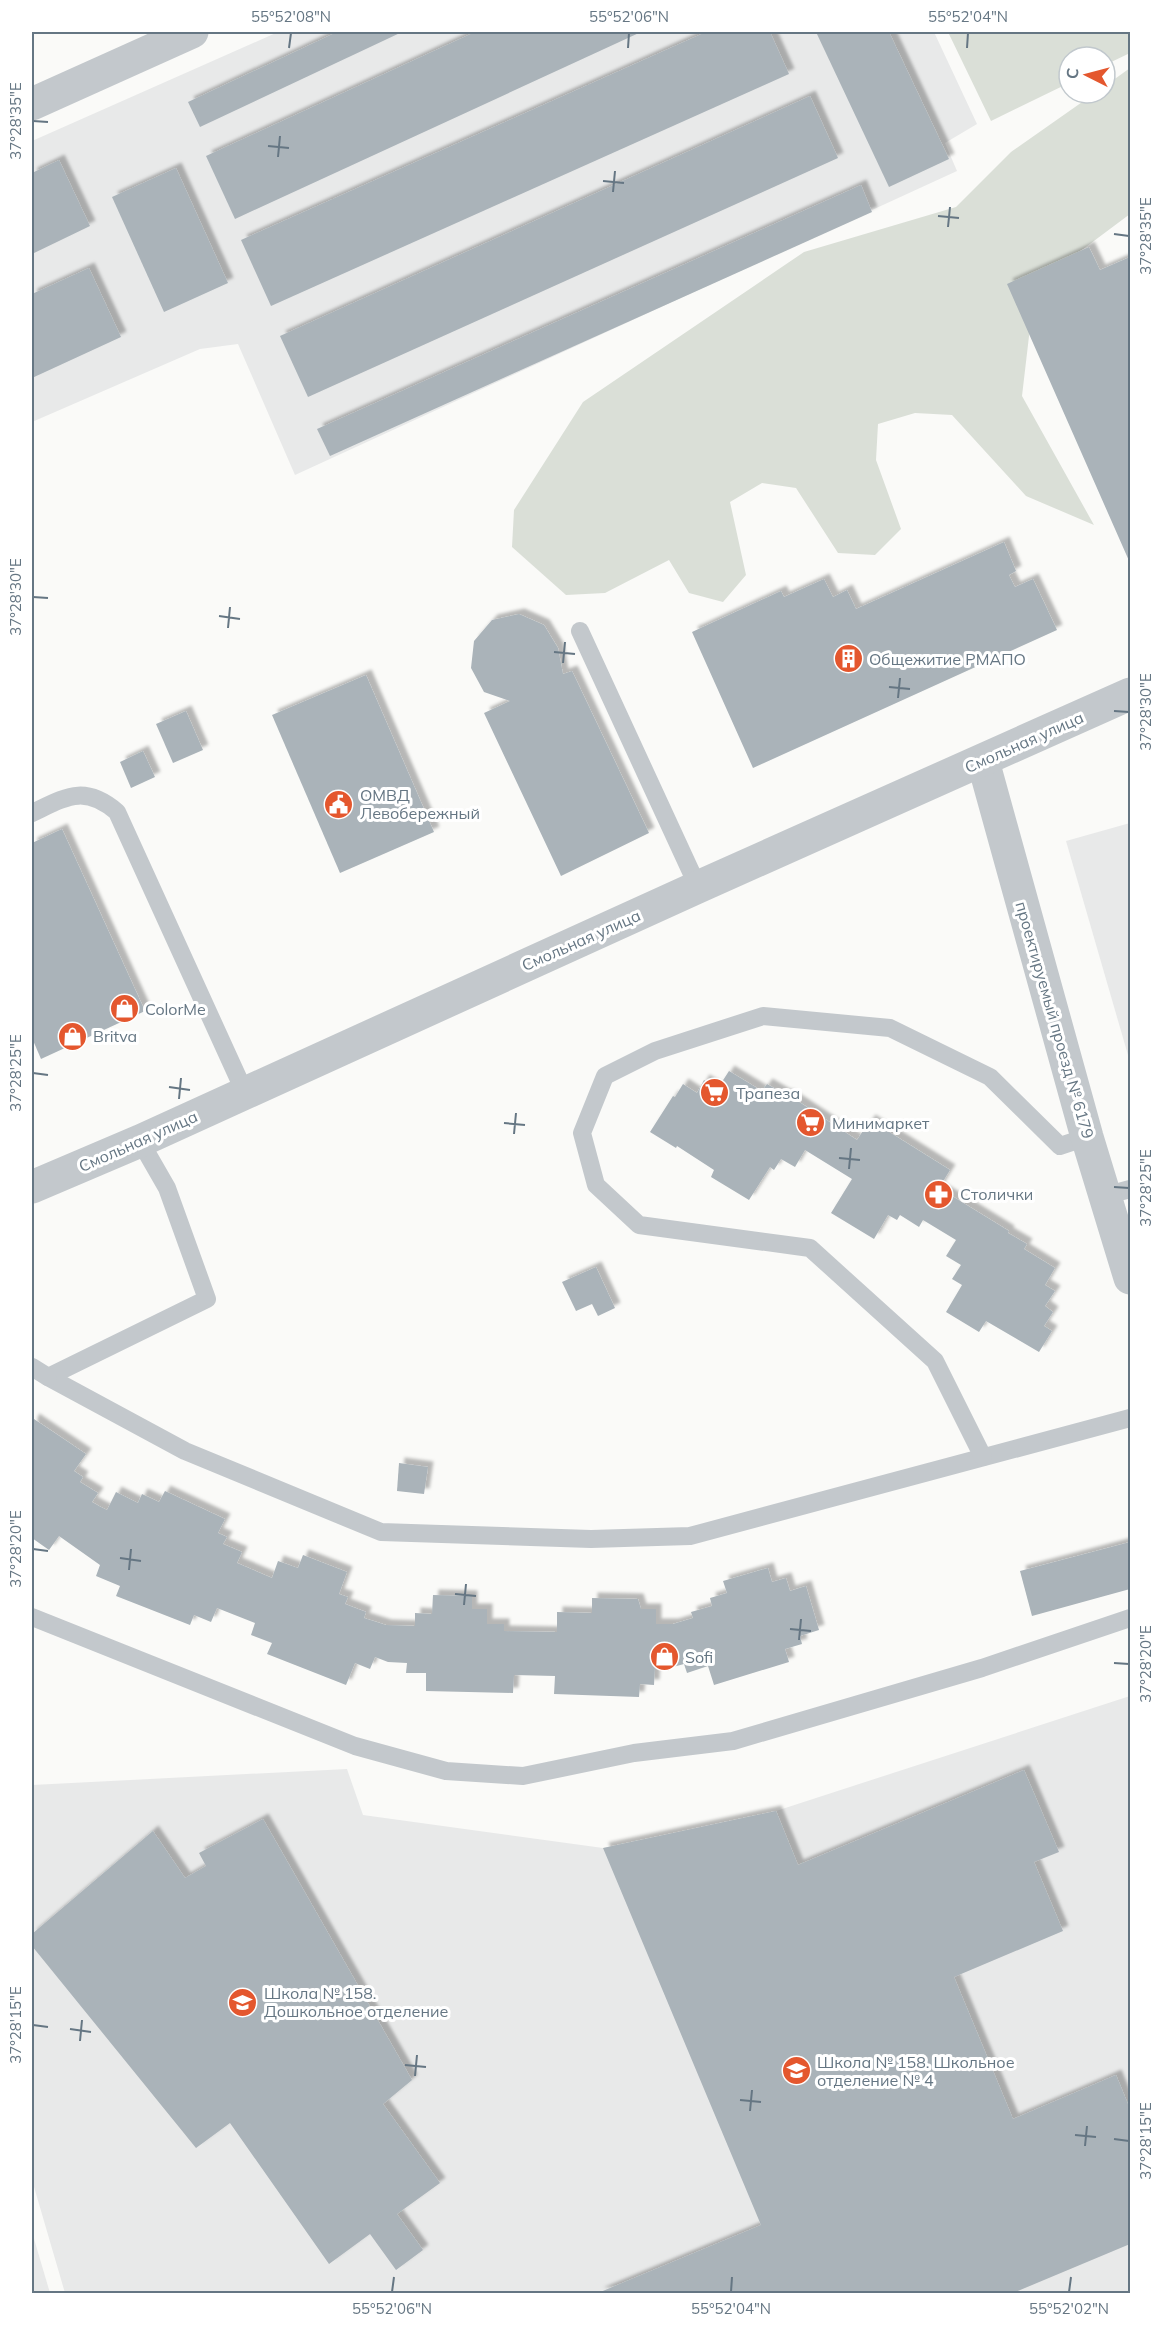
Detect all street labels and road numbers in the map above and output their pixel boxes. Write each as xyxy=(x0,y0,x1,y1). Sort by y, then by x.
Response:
street label: Смольная улица xyxy=(961,707,1087,777)
street label: проектируемый проезд № 6179 xyxy=(1011,899,1099,1141)
street label: Смольная улица xyxy=(518,905,644,975)
street label: Смольная улица xyxy=(75,1106,201,1176)

